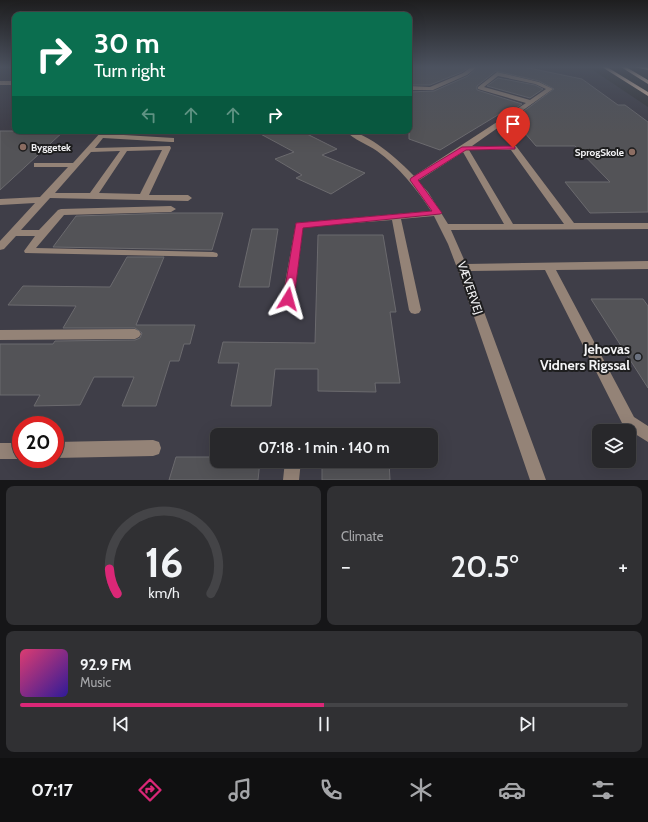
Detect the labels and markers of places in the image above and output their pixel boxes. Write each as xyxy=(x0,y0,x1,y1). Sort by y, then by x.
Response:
pin xyxy=(496,107,530,148)
place label: Byggetek xyxy=(31,141,71,154)
marker: Byggetek xyxy=(18,142,28,152)
place label: SprogSkole xyxy=(575,146,624,159)
marker: SprogSkole xyxy=(627,147,637,157)
place label: Jehovas Vidners Rigssal xyxy=(540,340,630,374)
marker: Jehovas Vidners Rigssal xyxy=(633,352,643,362)

